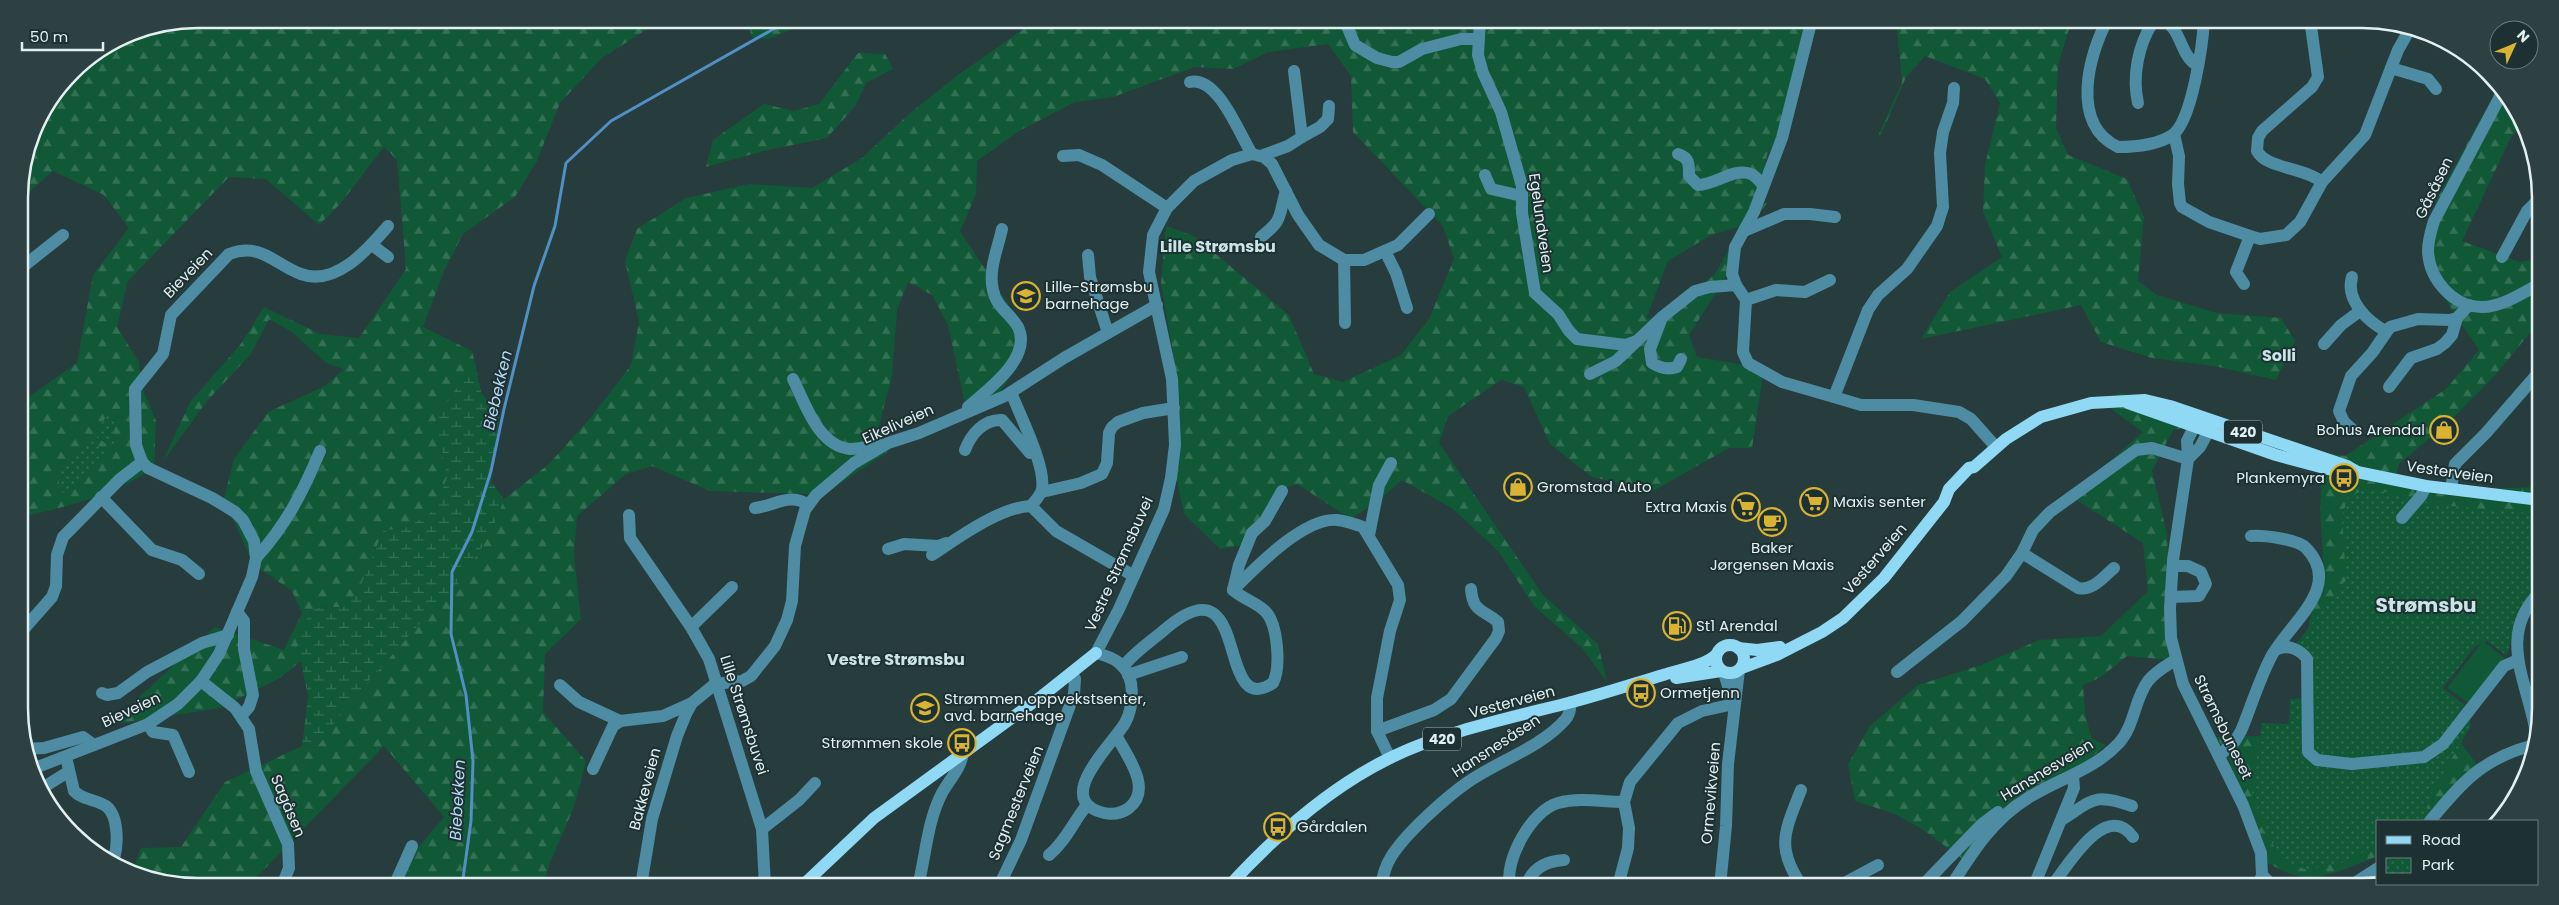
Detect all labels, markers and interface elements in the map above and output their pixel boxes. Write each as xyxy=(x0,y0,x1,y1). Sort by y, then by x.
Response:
scale bar xyxy=(22,20,104,52)
north arrow xyxy=(2489,20,2539,70)
text: N xyxy=(2513,25,2534,47)
text: 50 m xyxy=(30,26,68,47)
street label: Gåsåsen xyxy=(2410,153,2458,222)
street label: Egelundveien xyxy=(1524,172,1559,274)
district label: Lille Strømsbu xyxy=(1160,235,1276,258)
street label: Bieveien xyxy=(158,243,217,302)
place label: Lille-Strømsbu barnehage xyxy=(1045,276,1153,314)
school or university icon: Lille-Strømsbu barnehage xyxy=(1011,281,1041,311)
district label: Solli xyxy=(2262,344,2296,367)
water label: Biebekken xyxy=(477,348,518,432)
street label: Eikeliveien xyxy=(859,398,937,449)
shop icon: Bohus Arendal xyxy=(2429,415,2459,445)
place label: Bohus Arendal xyxy=(2317,419,2425,440)
road number: 420 xyxy=(2224,421,2262,444)
street label: Vesterveien xyxy=(2405,455,2495,488)
bus stop icon: Plankemyra xyxy=(2329,463,2359,493)
place label: Plankemyra xyxy=(2236,467,2325,488)
shop icon: Gromstad Auto xyxy=(1503,472,1533,502)
place label: Gromstad Auto xyxy=(1537,476,1652,497)
supermarket icon: Maxis senter xyxy=(1799,487,1829,517)
place label: Maxis senter xyxy=(1833,491,1926,512)
supermarket icon: Extra Maxis xyxy=(1731,492,1761,522)
street label: Vestre Strømsbuvei xyxy=(1079,493,1158,635)
place label: Extra Maxis xyxy=(1645,496,1727,517)
cafe icon: Baker Jørgensen Maxis xyxy=(1757,507,1787,537)
street label: Vesterveien xyxy=(1838,519,1911,599)
place label: Baker Jørgensen Maxis xyxy=(1710,537,1835,575)
district label: Strømsbu xyxy=(2376,591,2476,619)
fuel station icon: St1 Arendal xyxy=(1662,611,1692,641)
place label: St1 Arendal xyxy=(1696,615,1778,636)
district label: Vestre Strømsbu xyxy=(827,648,965,671)
street label: Lille Strømsbuvei xyxy=(715,652,774,777)
street label: Strømsbuneset xyxy=(2189,671,2258,783)
bus stop icon: Ormetjenn xyxy=(1626,678,1656,708)
street label: Vesterveien xyxy=(1467,680,1557,723)
place label: Ormetjenn xyxy=(1660,682,1740,703)
street label: Bieveien xyxy=(98,687,164,732)
place label: Strømmen oppvekstsenter, avd. barnehage xyxy=(944,688,1146,726)
school or university icon: Strømmen oppvekstsenter, avd. barnehage xyxy=(910,693,940,723)
street label: Hansnesåsen xyxy=(1447,709,1544,782)
bus stop icon: Strømmen skole xyxy=(947,728,977,758)
road number: 420 xyxy=(1423,728,1461,751)
place label: Strømmen skole xyxy=(822,732,943,753)
street label: Hansnesveien xyxy=(1996,734,2097,806)
street label: Ormevikveien xyxy=(1696,741,1725,845)
street label: Sagmesterveien xyxy=(983,742,1048,863)
street label: Bakkeveien xyxy=(623,745,666,832)
water label: Biebekken xyxy=(444,759,471,841)
street label: Sagåsen xyxy=(266,771,311,840)
bus stop icon: Gårdalen xyxy=(1263,812,1293,842)
place label: Gårdalen xyxy=(1297,816,1367,837)
legend xyxy=(2376,820,2539,885)
text: Road xyxy=(2422,829,2461,850)
text: Park xyxy=(2422,854,2454,875)

